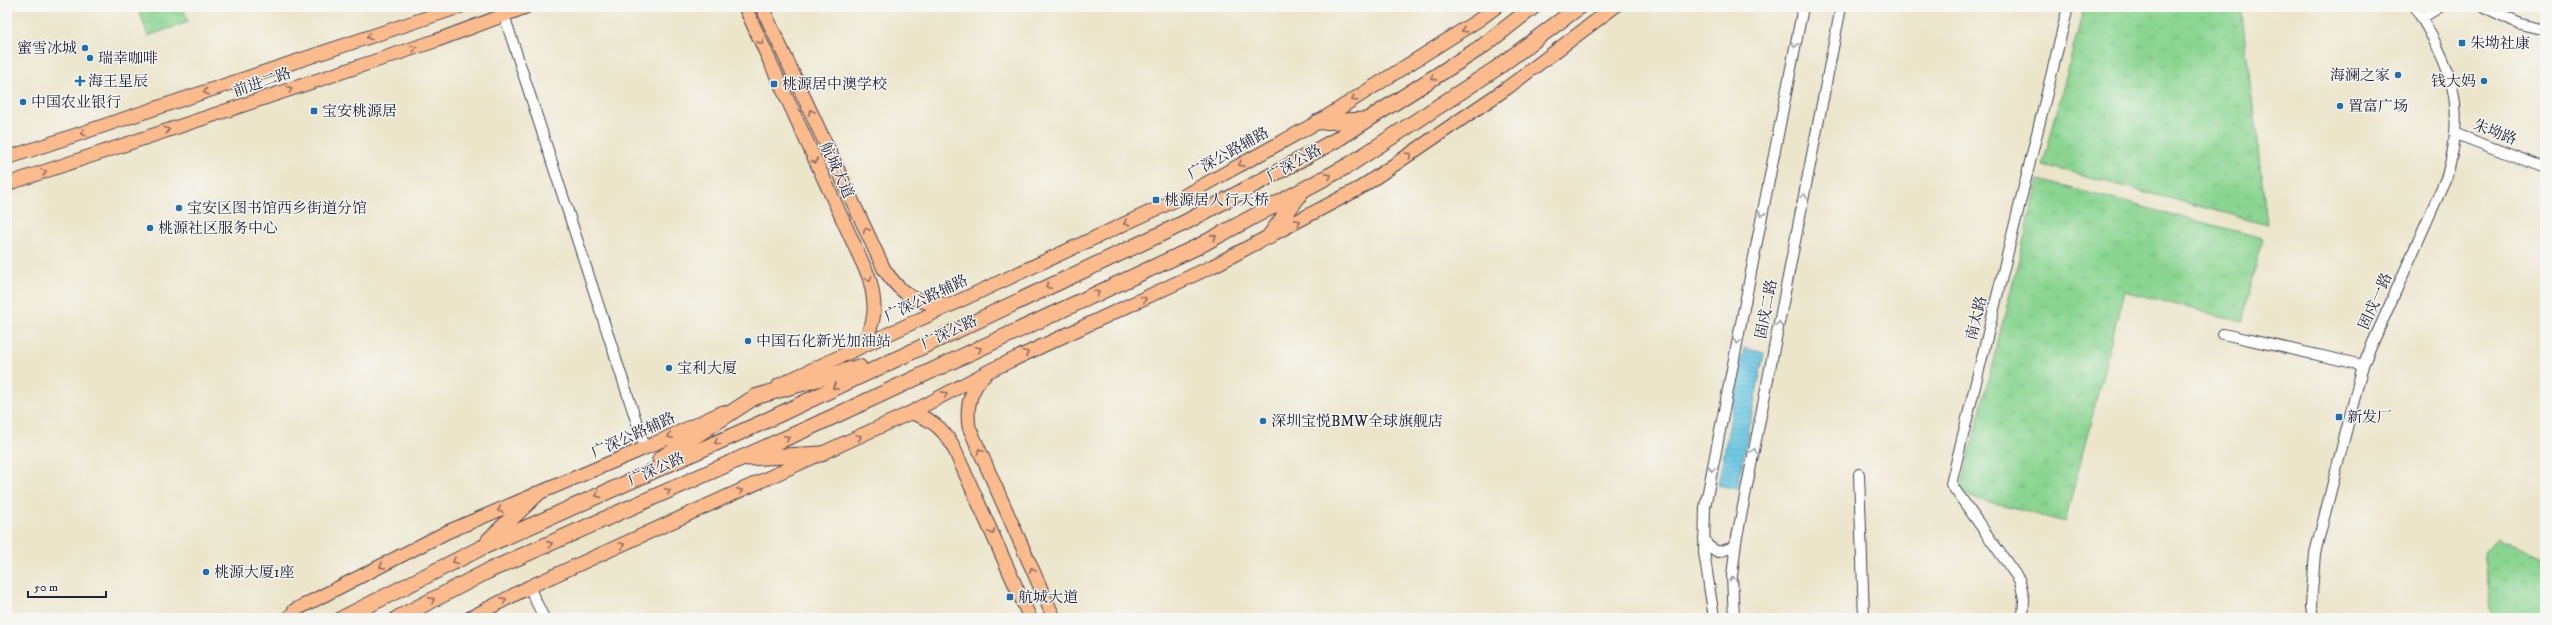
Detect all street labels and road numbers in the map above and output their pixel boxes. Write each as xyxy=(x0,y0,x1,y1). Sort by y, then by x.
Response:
street label: 前进二路 xyxy=(231,64,294,101)
street label: 朱坳路 xyxy=(2470,116,2519,149)
street label: 广深公路辅路 xyxy=(1184,123,1272,184)
street label: 航城大道 xyxy=(815,139,858,201)
street label: 广深公路 xyxy=(1263,141,1325,186)
street label: 固戍一路 xyxy=(2355,270,2396,332)
street label: 广深公路辅路 xyxy=(881,271,971,326)
street label: 固戍二路 xyxy=(1751,278,1782,340)
street label: 南太路 xyxy=(1962,294,1991,342)
street label: 广深公路 xyxy=(918,311,980,354)
street label: 广深公路辅路 xyxy=(588,408,678,462)
street label: 广深公路 xyxy=(625,449,687,490)

